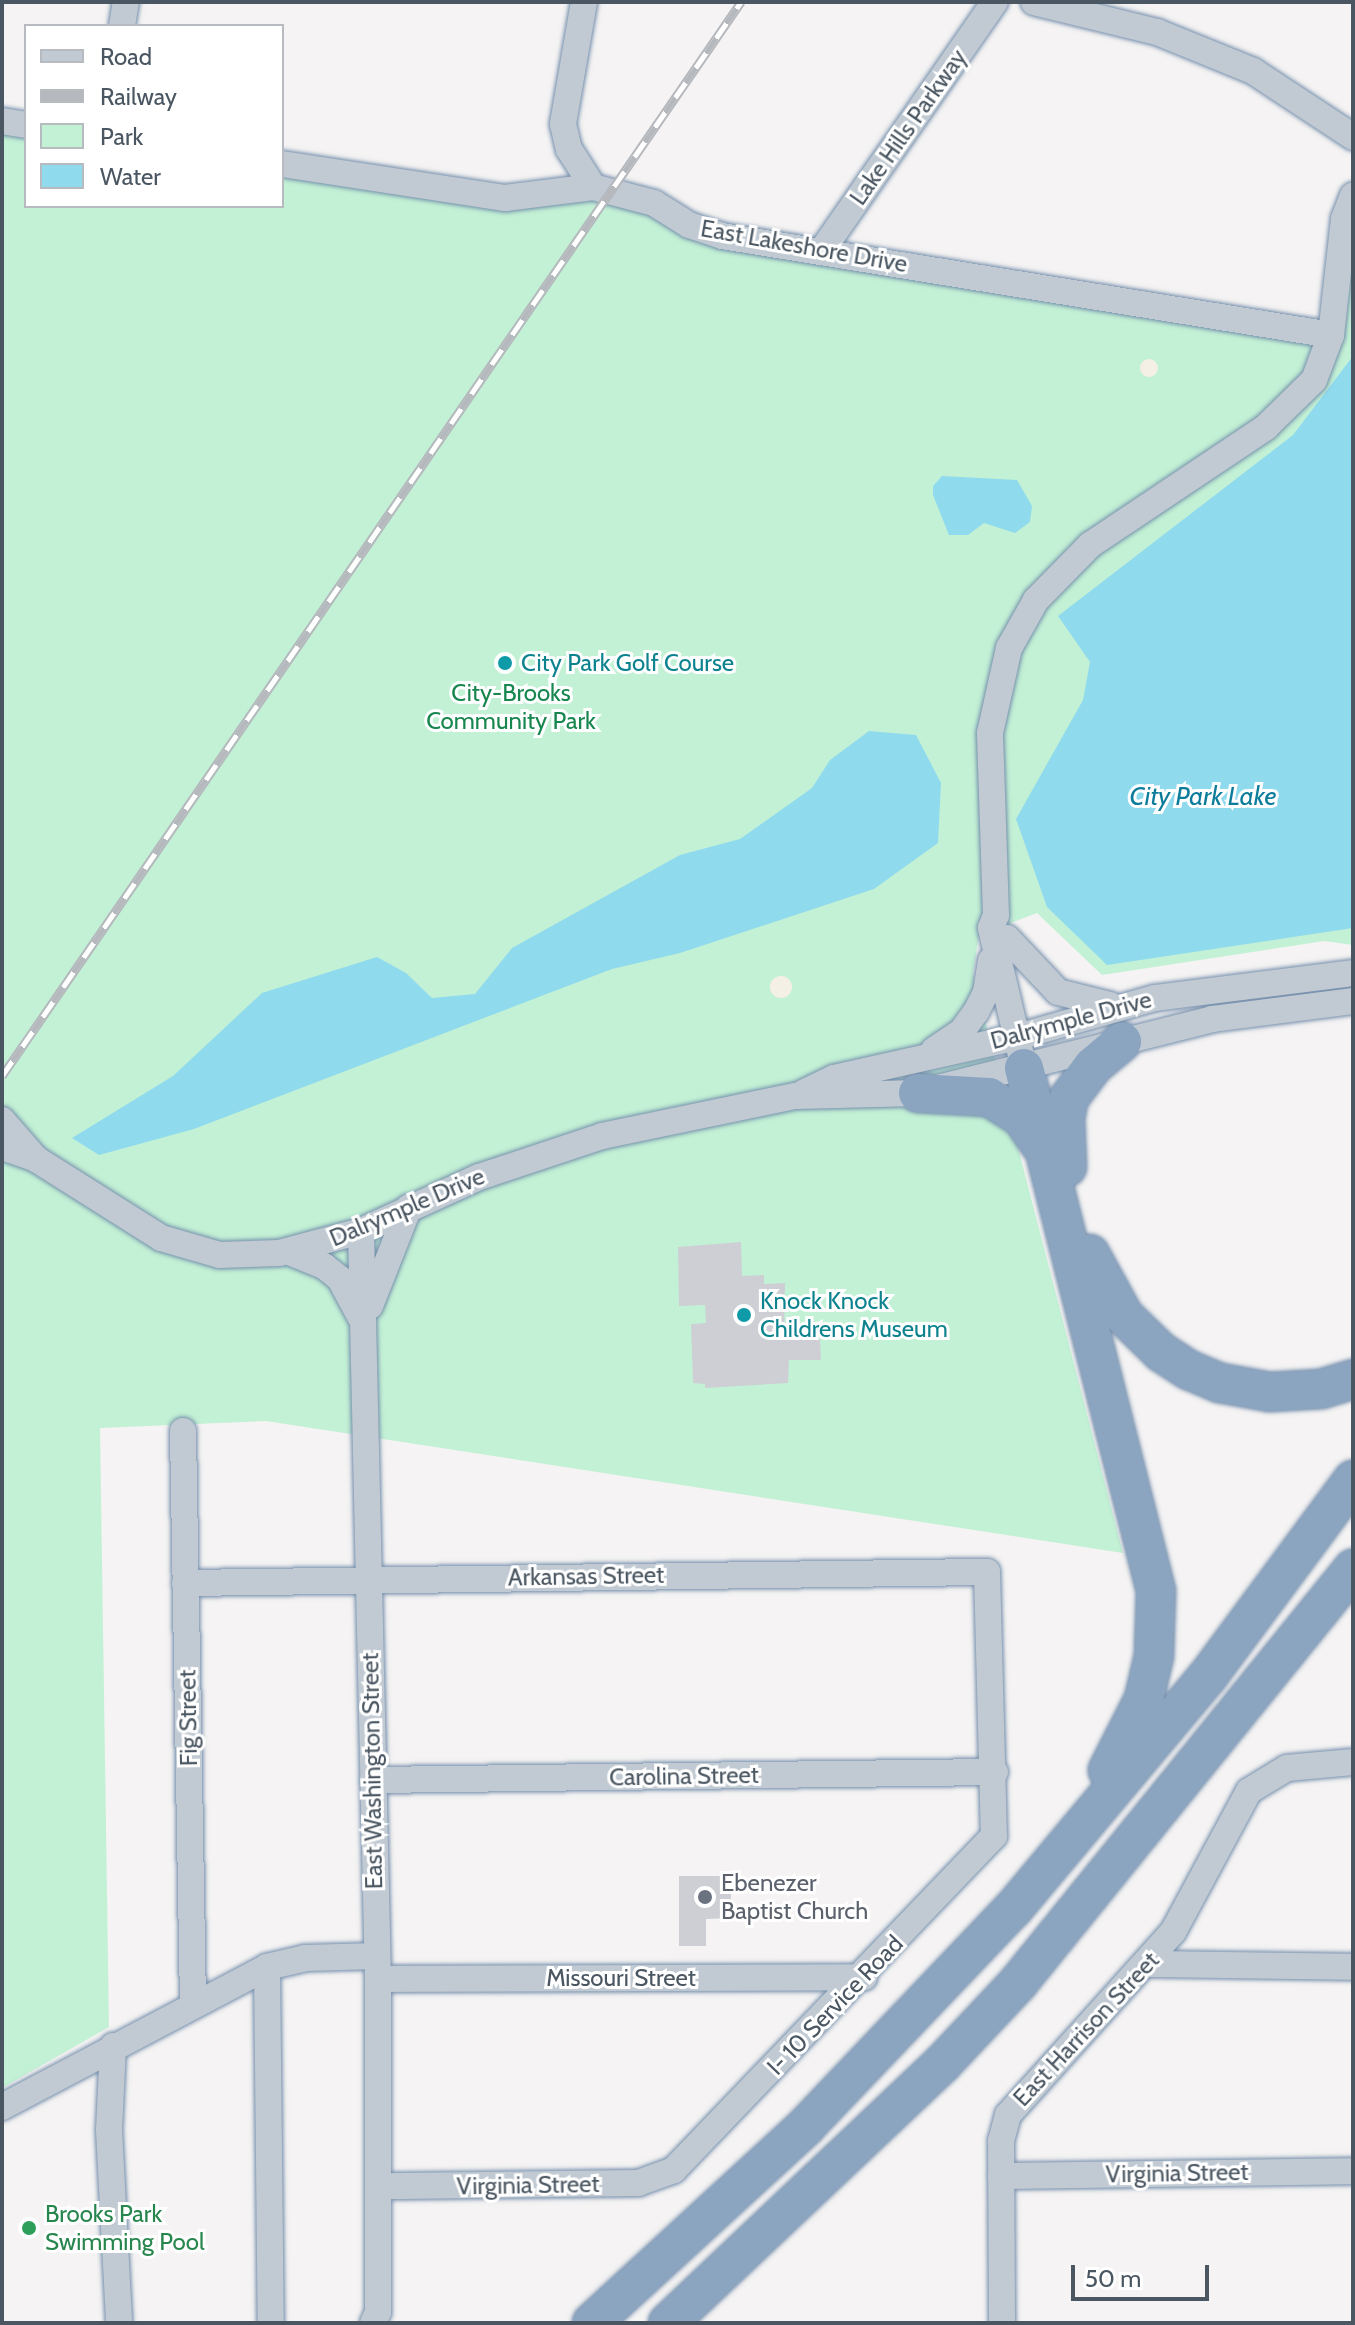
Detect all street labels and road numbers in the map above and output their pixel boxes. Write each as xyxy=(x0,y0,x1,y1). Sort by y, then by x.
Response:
street label: Lake Hills Parkway xyxy=(844,44,972,210)
street label: East Lakeshore Drive xyxy=(698,214,910,278)
street label: Dalrymple Drive xyxy=(987,985,1155,1055)
street label: Dalrymple Drive xyxy=(325,1161,489,1253)
street label: Arkansas Street xyxy=(508,1560,664,1592)
street label: East Washington Street xyxy=(356,1652,388,1890)
street label: Fig Street xyxy=(173,1670,203,1766)
street label: Carolina Street xyxy=(609,1760,759,1792)
street label: I- 10 Service Road xyxy=(761,1929,909,2081)
street label: East Harrison Street xyxy=(1007,1946,1165,2112)
street label: Missouri Street xyxy=(546,1964,696,1992)
street label: Virginia Street xyxy=(1105,2157,1249,2189)
street label: Virginia Street xyxy=(456,2169,600,2201)

